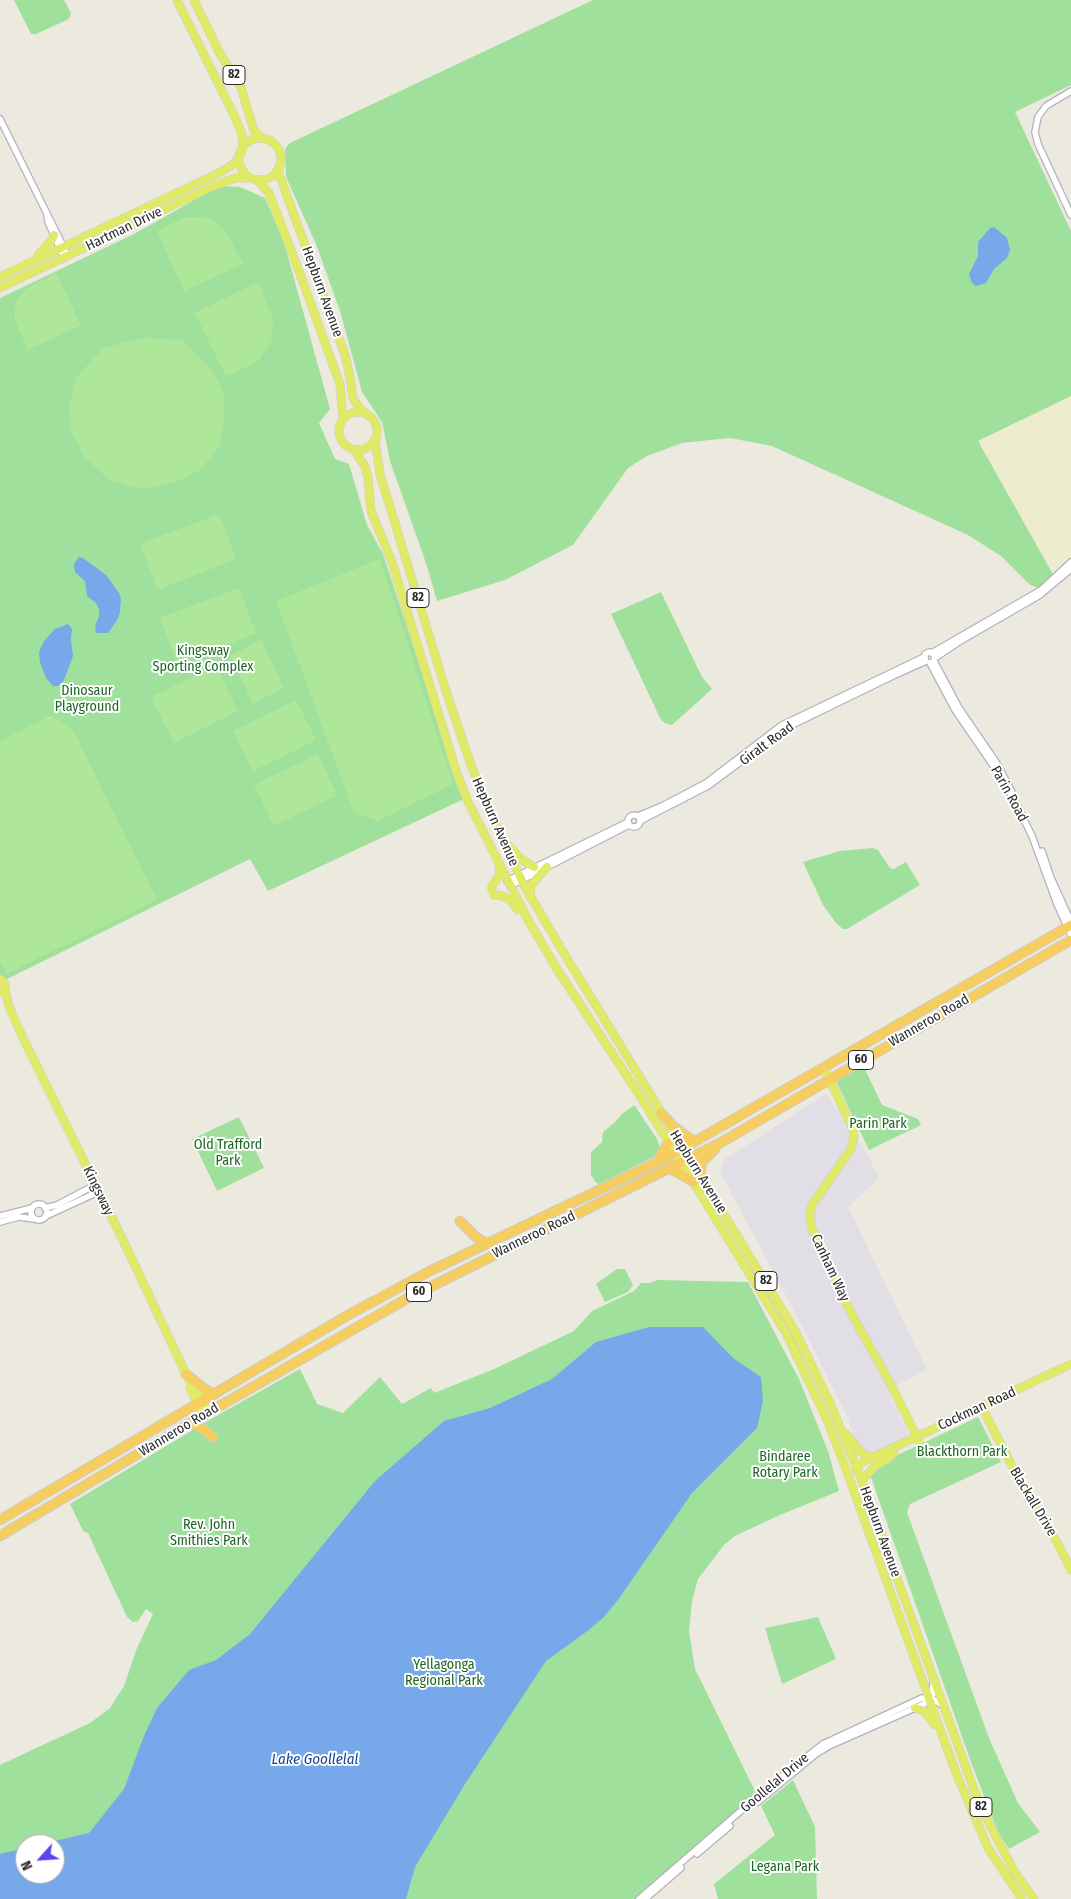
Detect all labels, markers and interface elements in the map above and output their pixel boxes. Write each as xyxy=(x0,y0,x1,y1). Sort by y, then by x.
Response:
road number: 82 xyxy=(223,66,245,84)
street label: Hartman Drive xyxy=(83,203,165,255)
street label: Hepburn Avenue xyxy=(298,244,346,340)
road number: 82 xyxy=(407,588,429,608)
park label: Kingsway Sporting Complex xyxy=(153,643,253,676)
park label: Dinosaur Playground xyxy=(55,683,119,716)
street label: Giralt Road xyxy=(736,719,798,769)
street label: Parin Road xyxy=(987,763,1031,825)
street label: Hepburn Avenue xyxy=(468,775,522,869)
street label: Wanneroo Road xyxy=(886,991,972,1051)
road number: 60 xyxy=(848,1050,874,1070)
park label: Parin Park xyxy=(849,1116,907,1132)
street label: Hepburn Avenue xyxy=(666,1127,730,1217)
park label: Old Trafford Park xyxy=(194,1137,262,1170)
street label: Kingsway xyxy=(79,1164,117,1218)
street label: Wanneroo Road xyxy=(490,1208,578,1262)
street label: Canham Way xyxy=(807,1232,853,1304)
road number: 82 xyxy=(755,1272,777,1290)
road number: 60 xyxy=(406,1282,432,1301)
street label: Cockman Road xyxy=(935,1384,1019,1434)
street label: Wanneroo Road xyxy=(136,1400,222,1460)
park label: Blackthorn Park xyxy=(917,1444,1007,1460)
park label: Bindaree Rotary Park xyxy=(752,1449,818,1481)
street label: Blackall Drive xyxy=(1006,1464,1060,1540)
street label: Hepburn Avenue xyxy=(856,1484,904,1580)
park label: Rev. John Smithies Park xyxy=(170,1517,248,1550)
park label: Yellagonga Regional Park xyxy=(405,1657,483,1690)
street label: Goollelal Drive xyxy=(737,1750,813,1816)
water label: Lake Goollelal xyxy=(272,1751,358,1769)
road number: 82 xyxy=(970,1798,992,1816)
north arrow xyxy=(15,1834,65,1884)
text: N xyxy=(17,1858,36,1873)
park label: Legana Park xyxy=(751,1859,819,1875)

